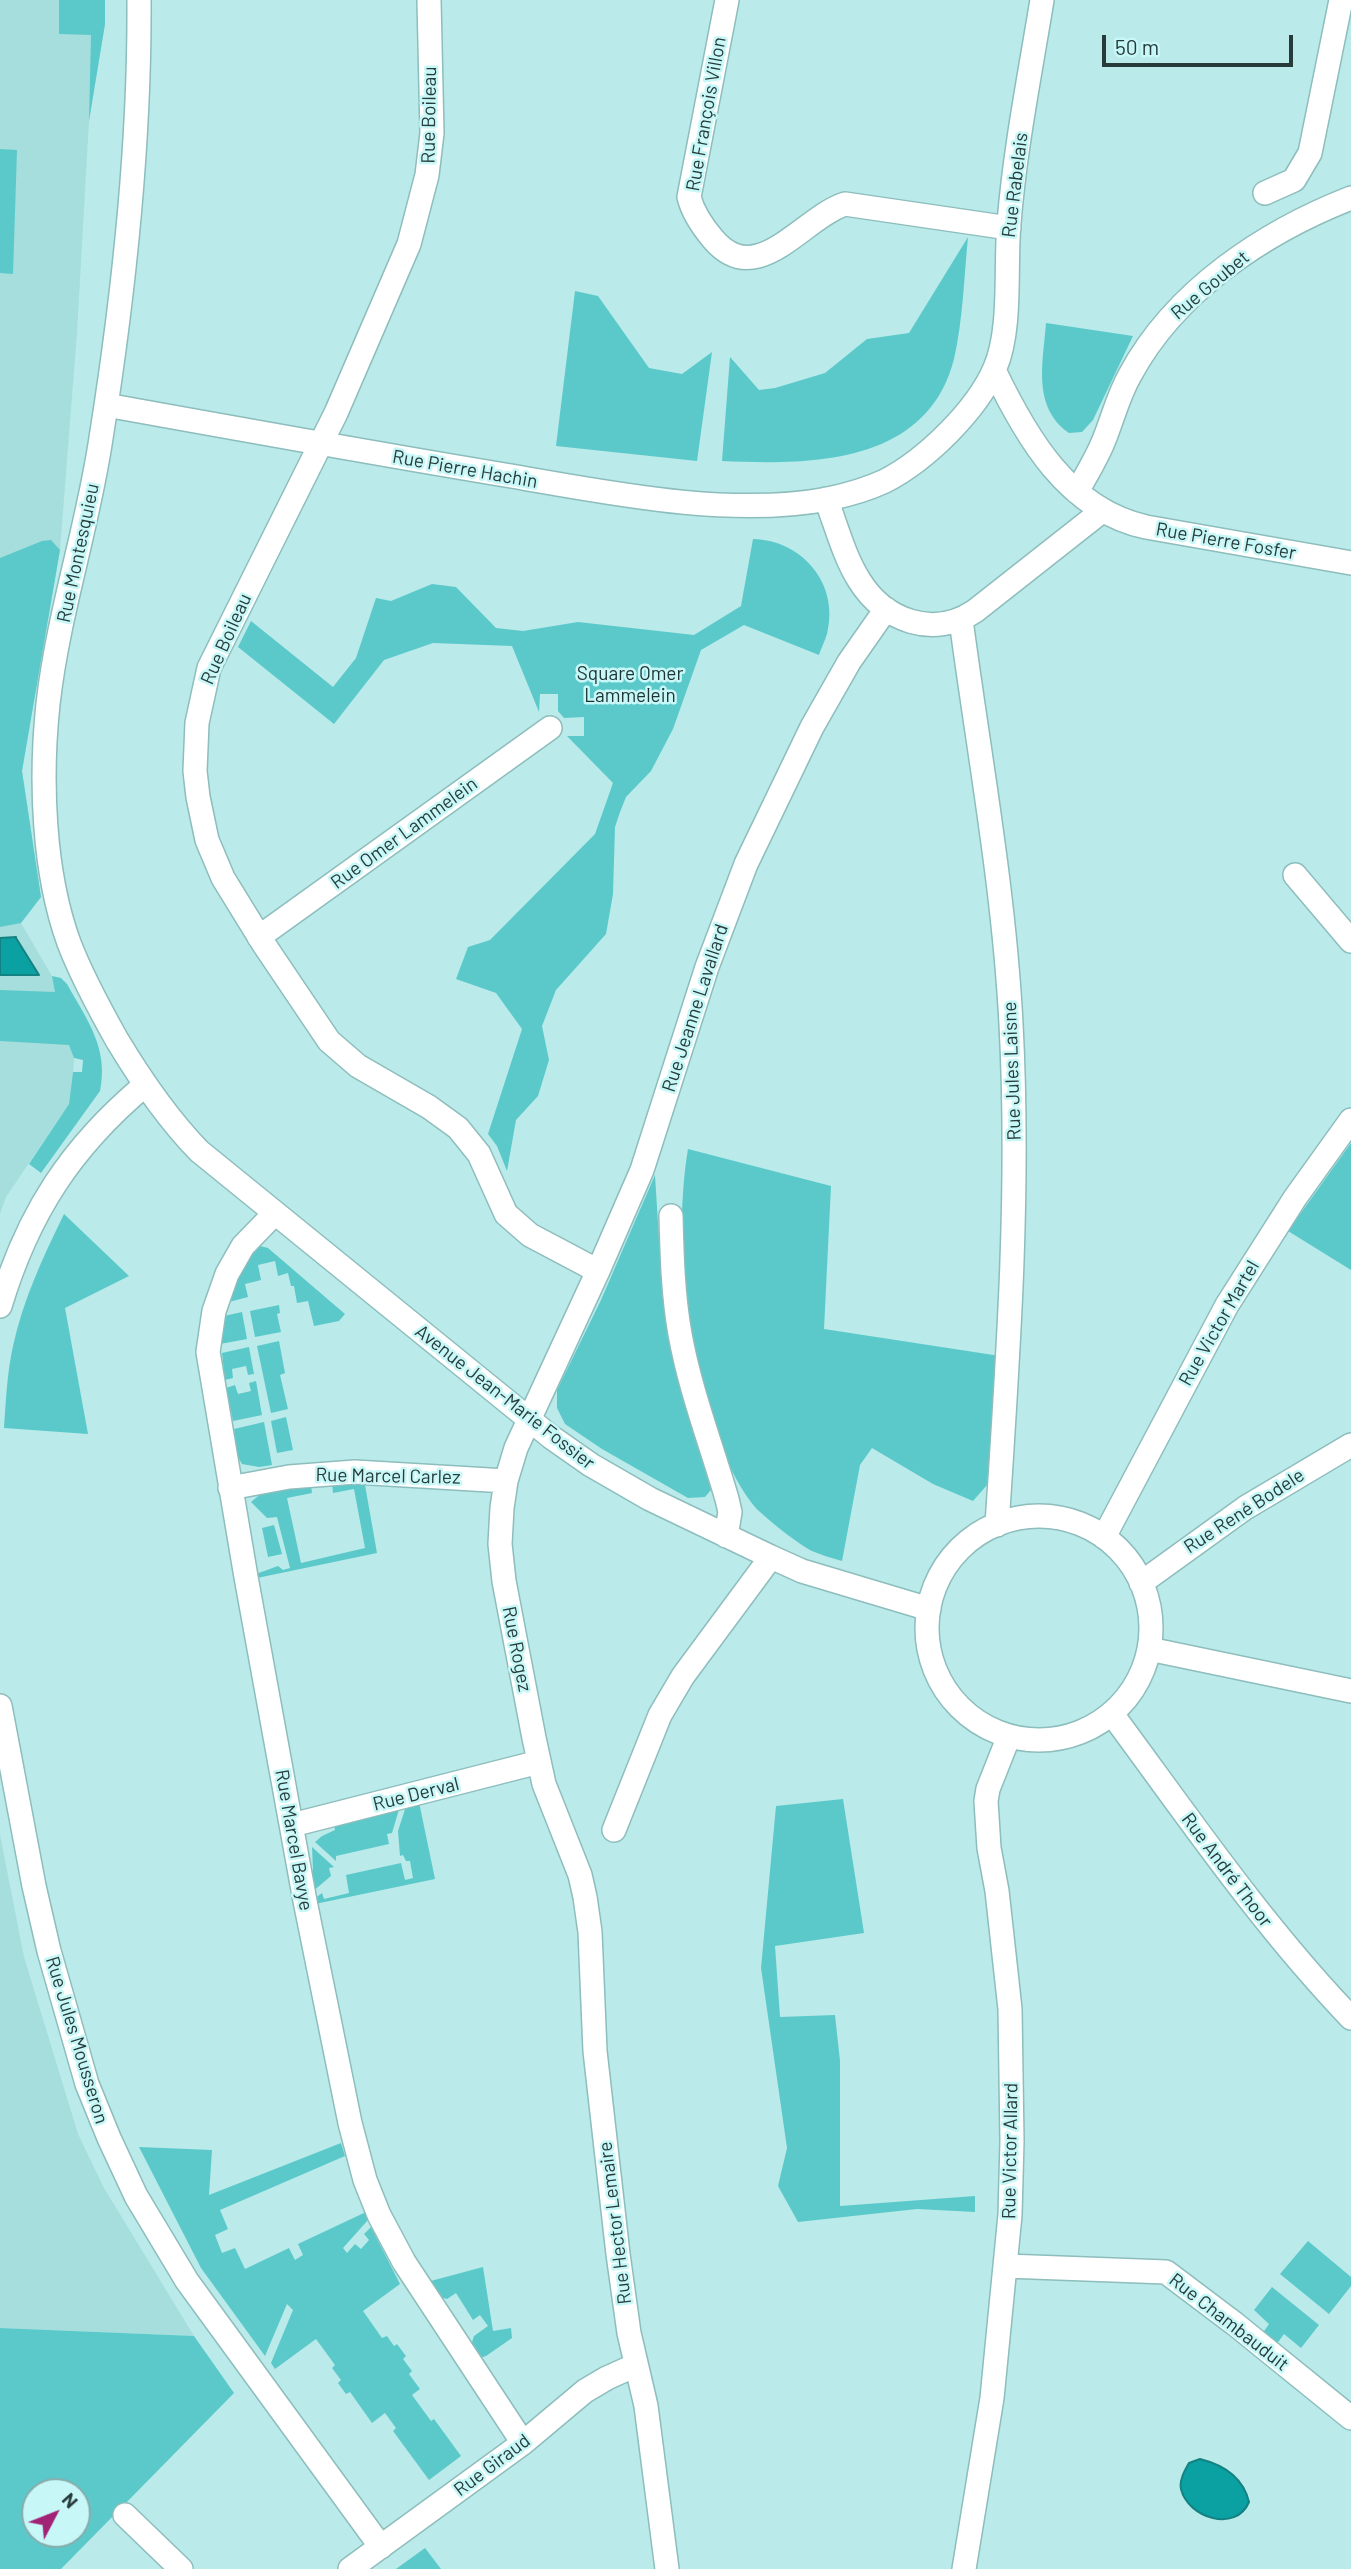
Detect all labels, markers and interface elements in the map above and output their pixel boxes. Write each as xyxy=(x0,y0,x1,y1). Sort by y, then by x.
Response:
scale bar xyxy=(1106,21,1297,65)
text: 50 m xyxy=(1115,34,1159,59)
street label: Rue François Villon xyxy=(681,35,731,193)
street label: Rue Boileau xyxy=(417,66,441,164)
street label: Rue Rabelais xyxy=(997,131,1033,239)
street label: Rue Goubet xyxy=(1166,246,1254,324)
street label: Rue Pierre Hachin xyxy=(391,445,539,493)
street label: Rue Montesquieu xyxy=(52,481,104,625)
street label: Rue Pierre Fosfer xyxy=(1154,517,1298,565)
street label: Rue Boileau xyxy=(196,590,256,688)
park label: Square Omer Lammelein xyxy=(577,663,683,707)
street label: Rue Omer Lammelein xyxy=(326,772,482,894)
street label: Rue Jeanne Lavallard xyxy=(657,921,733,1095)
street label: Rue Jules Laisne xyxy=(998,1001,1026,1141)
street label: Rue Victor Martel xyxy=(1174,1256,1264,1390)
street label: Avenue Jean-Marie Fossier xyxy=(411,1320,599,1474)
street label: Rue Marcel Carlez xyxy=(315,1463,461,1489)
street label: Rue René Bodele xyxy=(1180,1464,1308,1558)
street label: Rue Rogez xyxy=(498,1604,536,1694)
street label: Rue Marcel Bavye xyxy=(270,1768,318,1912)
street label: Rue Derval xyxy=(371,1772,461,1816)
street label: Rue André Thoor xyxy=(1177,1808,1277,1932)
street label: Rue Jules Mousseron xyxy=(41,1954,113,2126)
street label: Rue Victor Allard xyxy=(997,2083,1023,2219)
street label: Rue Hector Lemaire xyxy=(594,2140,636,2306)
street label: Rue Chambauduit xyxy=(1165,2268,1293,2376)
street label: Rue Giraud xyxy=(449,2429,535,2501)
north arrow xyxy=(21,2478,91,2548)
text: N xyxy=(58,2488,83,2512)

